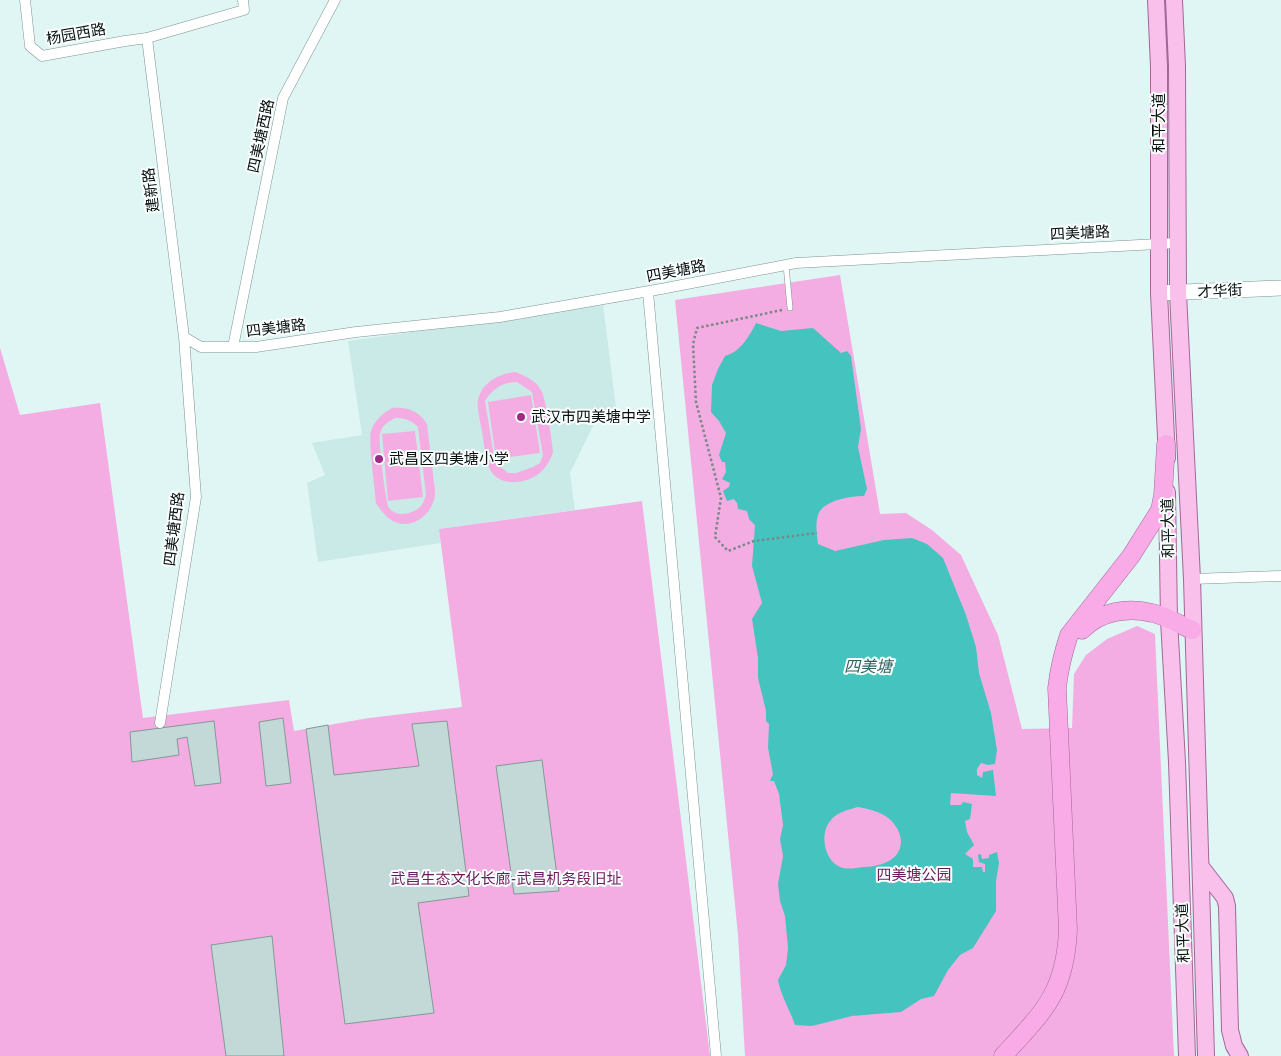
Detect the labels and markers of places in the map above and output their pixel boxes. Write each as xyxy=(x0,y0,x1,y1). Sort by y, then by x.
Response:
place label: 武汉市四美塘中学 xyxy=(531,408,651,426)
marker: 武汉市四美塘中学 xyxy=(515,411,527,423)
place label: 武昌区四美塘小学 xyxy=(389,450,509,468)
marker: 武昌区四美塘小学 xyxy=(373,453,385,465)

